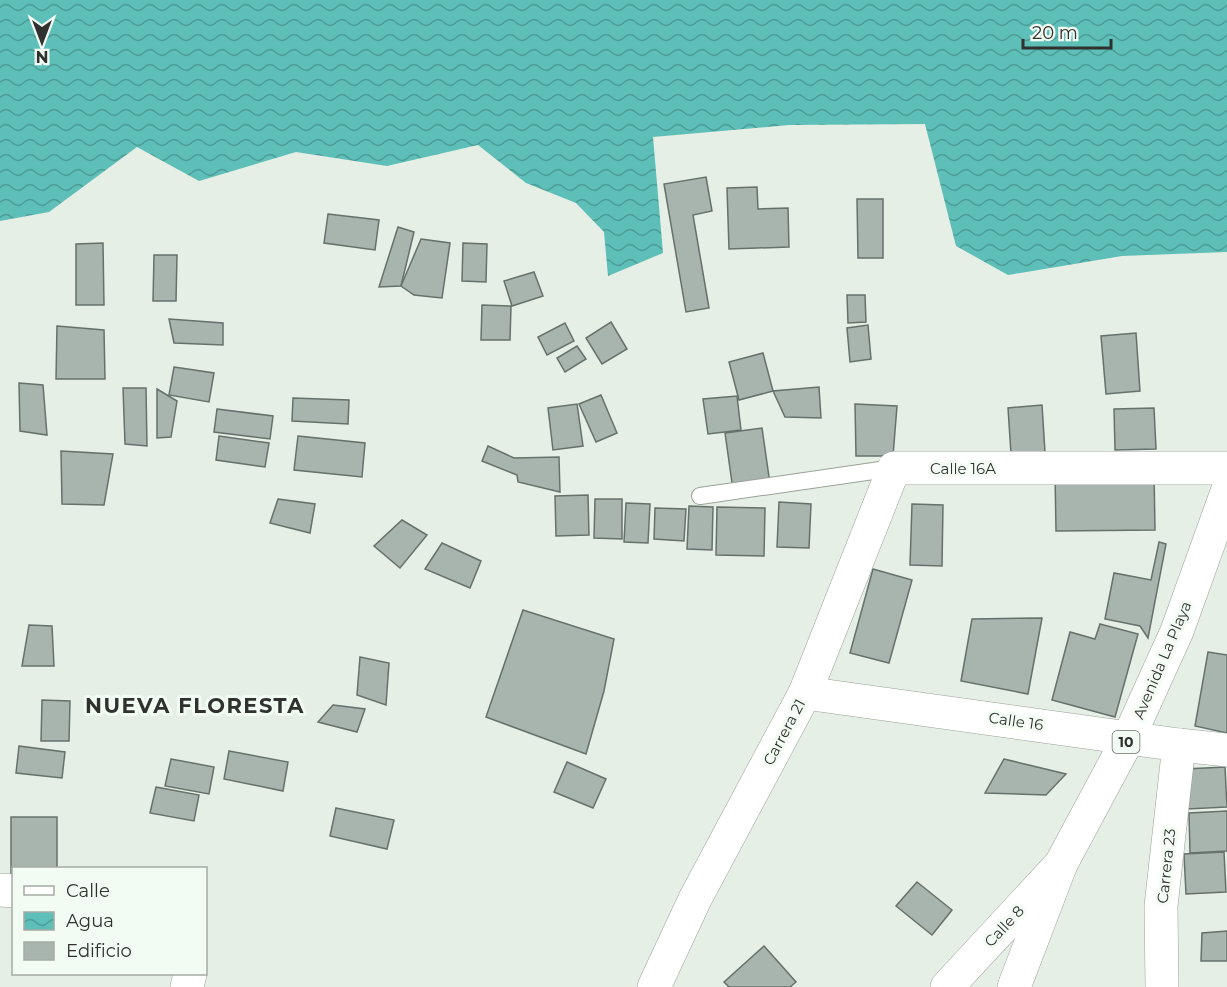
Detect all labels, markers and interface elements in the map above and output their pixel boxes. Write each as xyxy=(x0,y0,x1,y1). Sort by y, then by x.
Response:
north arrow xyxy=(12,12,72,72)
scale bar xyxy=(1023,12,1112,50)
text: 20 m xyxy=(1032,22,1078,44)
text: N xyxy=(36,47,48,66)
street label: Calle 16A xyxy=(930,459,996,478)
street label: Avenida La Playa xyxy=(1129,598,1195,722)
district label: NUEVA FLORESTA xyxy=(85,693,305,718)
street label: Carrera 21 xyxy=(759,696,809,768)
street label: Calle 16 xyxy=(987,708,1045,734)
road number: 10 xyxy=(1112,731,1140,753)
street label: Carrera 23 xyxy=(1153,828,1179,904)
legend xyxy=(12,867,207,975)
text: Calle xyxy=(66,880,110,902)
street label: Calle 8 xyxy=(980,901,1028,951)
text: Agua xyxy=(66,910,114,932)
text: Edificio xyxy=(66,940,132,962)

